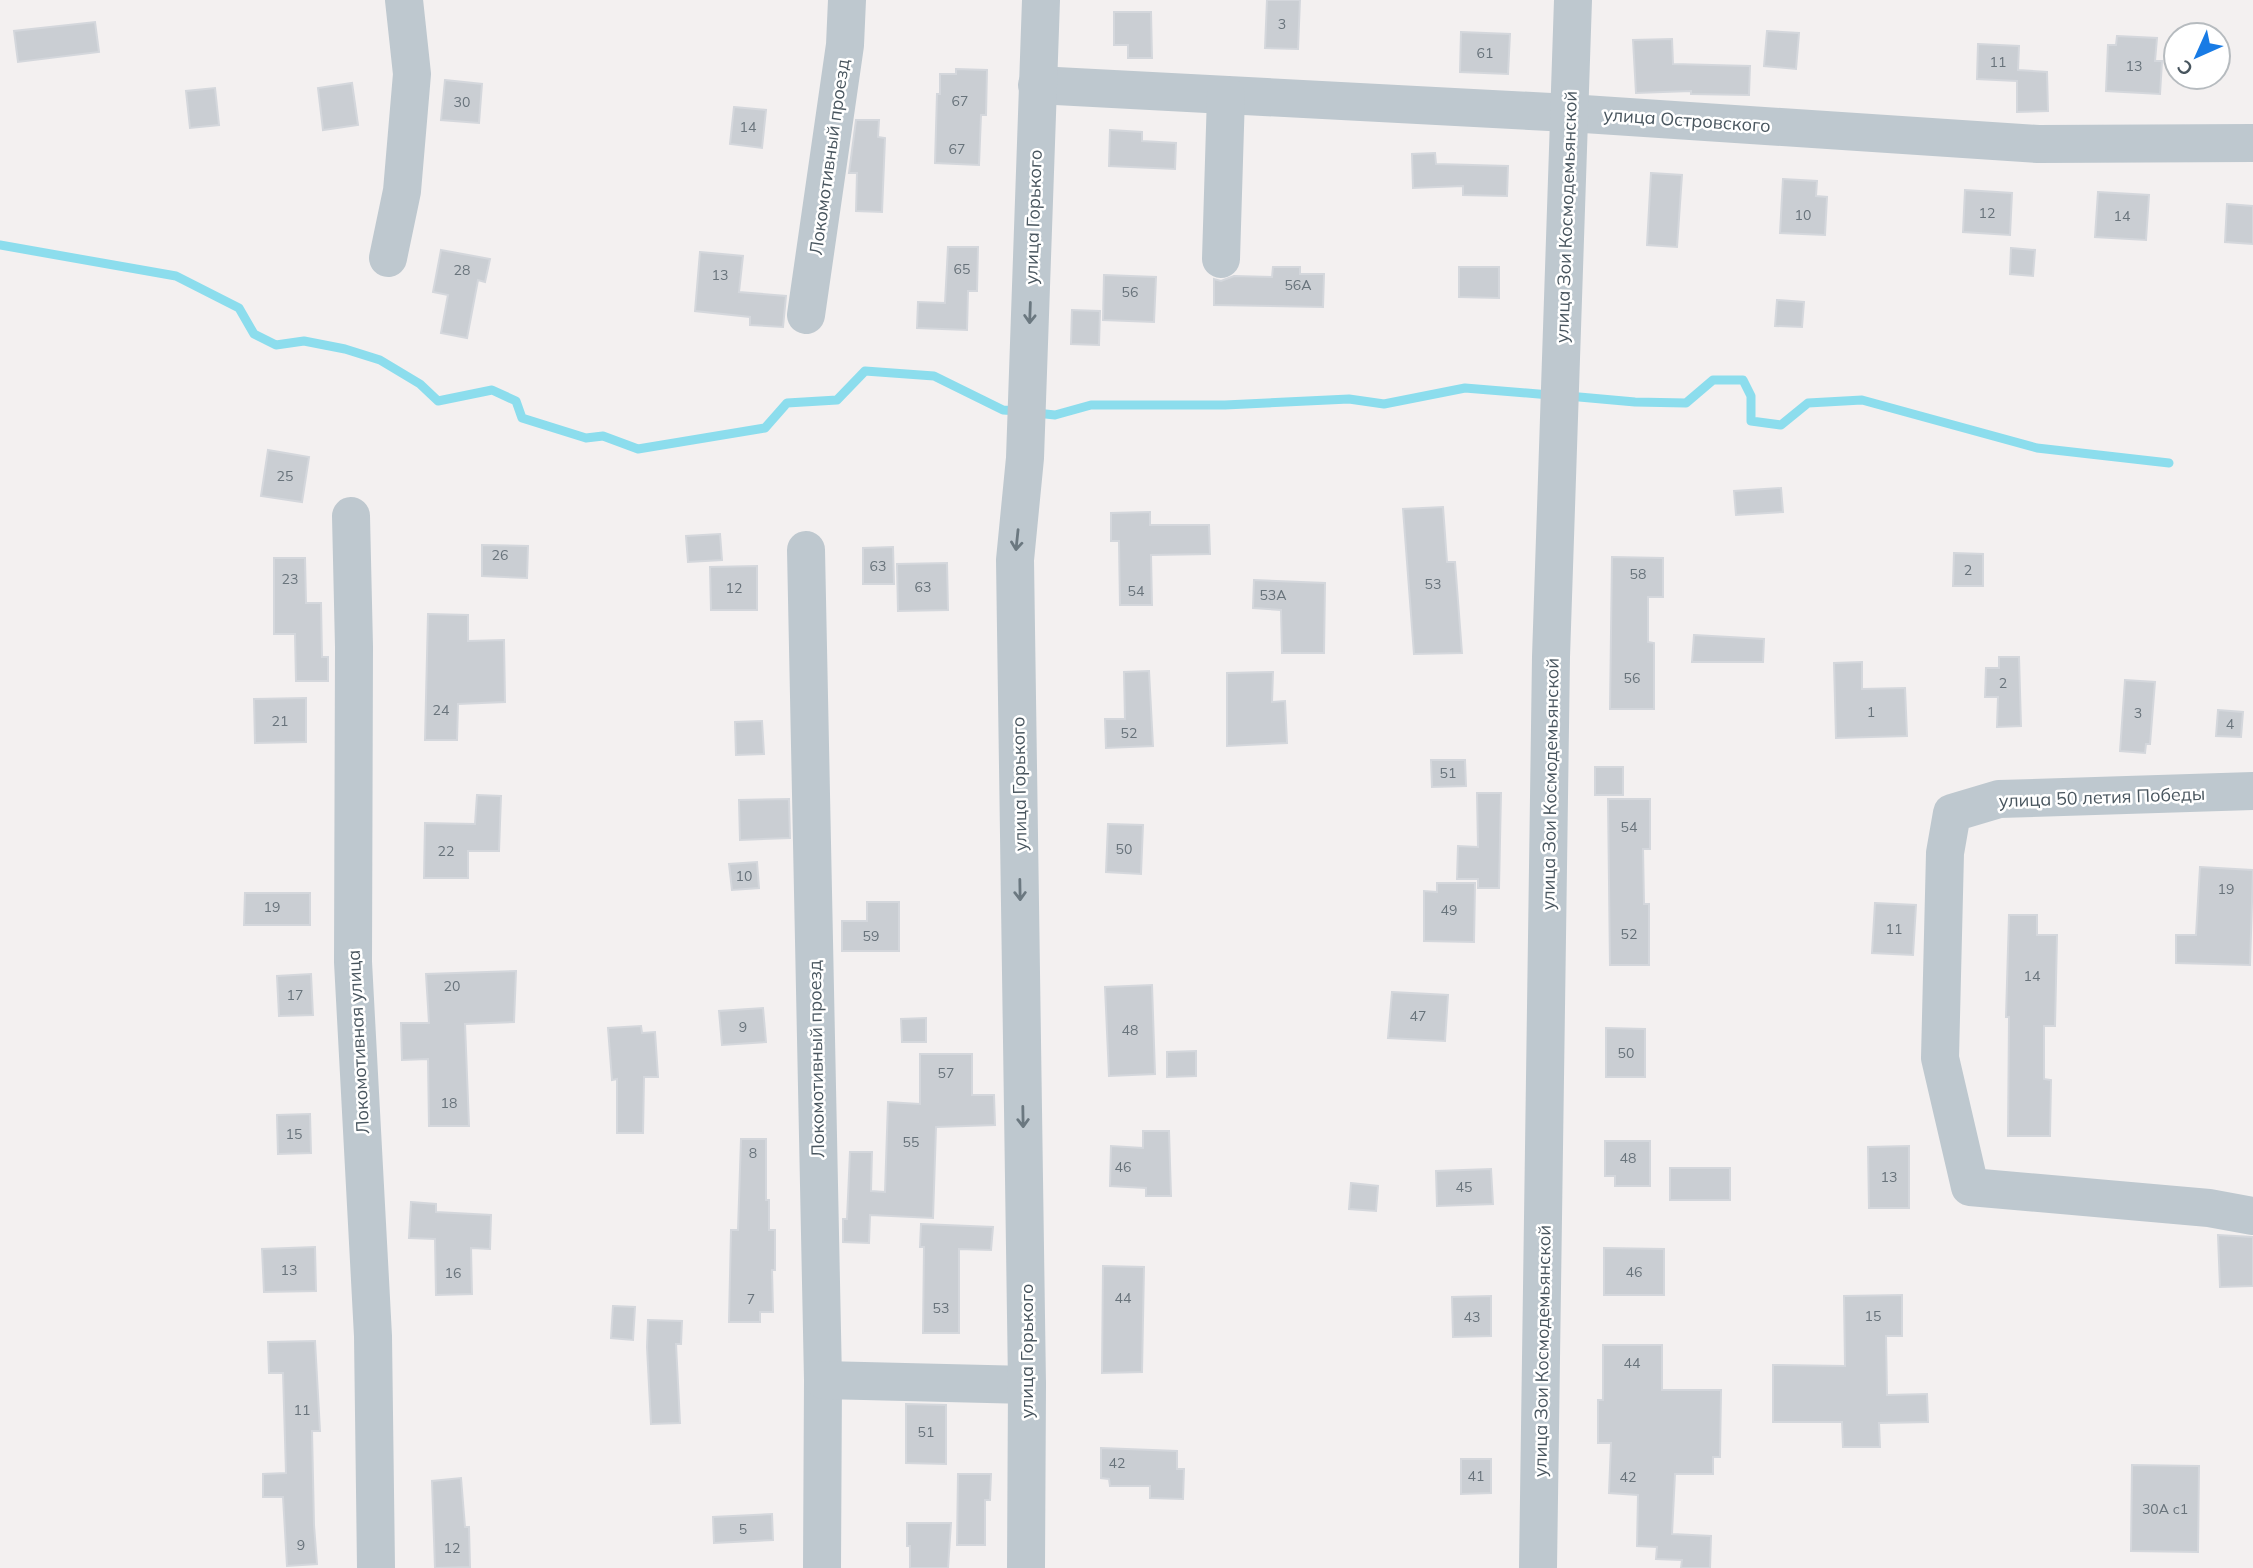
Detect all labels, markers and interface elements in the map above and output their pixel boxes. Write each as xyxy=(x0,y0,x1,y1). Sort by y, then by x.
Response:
house number: 3 xyxy=(1278,15,1286,33)
north arrow xyxy=(2162,21,2232,91)
house number: 61 xyxy=(1477,44,1493,62)
house number: 11 xyxy=(1990,53,2006,71)
text: С xyxy=(2172,55,2198,81)
street label: Локомотивный проезд xyxy=(804,57,854,257)
house number: 13 xyxy=(2126,57,2142,75)
street label: улица Зои Космодемьянской xyxy=(1550,91,1582,343)
house number: 67 xyxy=(952,92,968,110)
house number: 30 xyxy=(454,93,470,111)
street label: улица Островского xyxy=(1603,103,1771,137)
house number: 14 xyxy=(740,118,757,136)
house number: 67 xyxy=(949,140,965,158)
street label: улица Горького xyxy=(1019,149,1047,285)
house number: 12 xyxy=(1979,204,1995,222)
house number: 10 xyxy=(1795,206,1811,224)
house number: 14 xyxy=(2114,207,2131,225)
house number: 65 xyxy=(954,260,970,278)
house number: 28 xyxy=(454,261,470,279)
house number: 13 xyxy=(712,266,728,284)
house number: 56А xyxy=(1284,276,1312,294)
house number: 56 xyxy=(1122,283,1138,301)
one-way arrow xyxy=(1023,301,1036,324)
house number: 25 xyxy=(277,467,293,485)
one-way arrow xyxy=(1010,528,1023,551)
house number: 26 xyxy=(492,546,508,564)
house number: 63 xyxy=(870,557,886,575)
house number: 2 xyxy=(1964,561,1972,579)
house number: 58 xyxy=(1630,565,1646,583)
house number: 23 xyxy=(282,570,298,588)
house number: 53 xyxy=(1425,575,1441,593)
house number: 63 xyxy=(915,578,931,596)
house number: 12 xyxy=(726,579,742,597)
house number: 54 xyxy=(1128,582,1145,600)
house number: 53А xyxy=(1259,586,1287,604)
street label: улица Зои Космодемьянской xyxy=(1536,658,1564,910)
house number: 56 xyxy=(1624,669,1640,687)
house number: 2 xyxy=(1999,674,2007,692)
house number: 24 xyxy=(433,701,450,719)
house number: 1 xyxy=(1867,703,1875,721)
house number: 3 xyxy=(2134,704,2142,722)
house number: 21 xyxy=(272,712,288,730)
house number: 4 xyxy=(2226,715,2235,733)
street label: улица Горького xyxy=(1006,716,1032,852)
house number: 52 xyxy=(1121,724,1137,742)
house number: 51 xyxy=(1440,764,1456,782)
street label: улица 50 летия Победы xyxy=(1998,782,2206,812)
house number: 54 xyxy=(1621,818,1638,836)
house number: 50 xyxy=(1116,840,1132,858)
house number: 22 xyxy=(438,842,454,860)
house number: 10 xyxy=(736,867,752,885)
one-way arrow xyxy=(1013,878,1027,901)
house number: 19 xyxy=(2218,880,2234,898)
house number: 19 xyxy=(264,898,280,916)
house number: 49 xyxy=(1441,901,1457,919)
house number: 11 xyxy=(1886,920,1902,938)
house number: 52 xyxy=(1621,925,1637,943)
house number: 59 xyxy=(863,927,879,945)
street label: Локомотивная улица xyxy=(342,949,374,1135)
street label: Локомотивный проезд xyxy=(803,960,829,1158)
house number: 14 xyxy=(2024,967,2041,985)
house number: 20 xyxy=(444,977,460,995)
house number: 17 xyxy=(287,986,303,1004)
house number: 47 xyxy=(1410,1007,1426,1025)
house number: 9 xyxy=(739,1018,747,1036)
house number: 48 xyxy=(1122,1021,1138,1039)
house number: 50 xyxy=(1618,1044,1634,1062)
house number: 57 xyxy=(938,1064,954,1082)
house number: 18 xyxy=(441,1094,457,1112)
one-way arrow xyxy=(1017,1106,1030,1129)
house number: 15 xyxy=(286,1125,302,1143)
house number: 55 xyxy=(903,1133,919,1151)
house number: 8 xyxy=(749,1144,757,1162)
house number: 48 xyxy=(1620,1149,1636,1167)
house number: 46 xyxy=(1115,1158,1131,1176)
house number: 13 xyxy=(1881,1168,1897,1186)
house number: 45 xyxy=(1456,1178,1472,1196)
street label: улица Зои Космодемьянской xyxy=(1528,1225,1556,1477)
house number: 13 xyxy=(281,1261,297,1279)
house number: 46 xyxy=(1626,1263,1642,1281)
house number: 16 xyxy=(445,1264,461,1282)
street label: улица Горького xyxy=(1015,1284,1038,1418)
house number: 44 xyxy=(1115,1289,1132,1307)
house number: 7 xyxy=(747,1290,755,1308)
house number: 53 xyxy=(933,1299,949,1317)
house number: 15 xyxy=(1865,1307,1881,1325)
house number: 43 xyxy=(1464,1308,1480,1326)
house number: 44 xyxy=(1624,1354,1641,1372)
house number: 11 xyxy=(294,1401,310,1419)
house number: 51 xyxy=(918,1423,934,1441)
house number: 42 xyxy=(1109,1454,1125,1472)
house number: 41 xyxy=(1468,1467,1484,1485)
house number: 42 xyxy=(1620,1468,1636,1486)
house number: 30А с1 xyxy=(2142,1500,2188,1518)
house number: 5 xyxy=(739,1520,747,1538)
house number: 9 xyxy=(297,1536,305,1554)
house number: 12 xyxy=(444,1539,460,1557)

